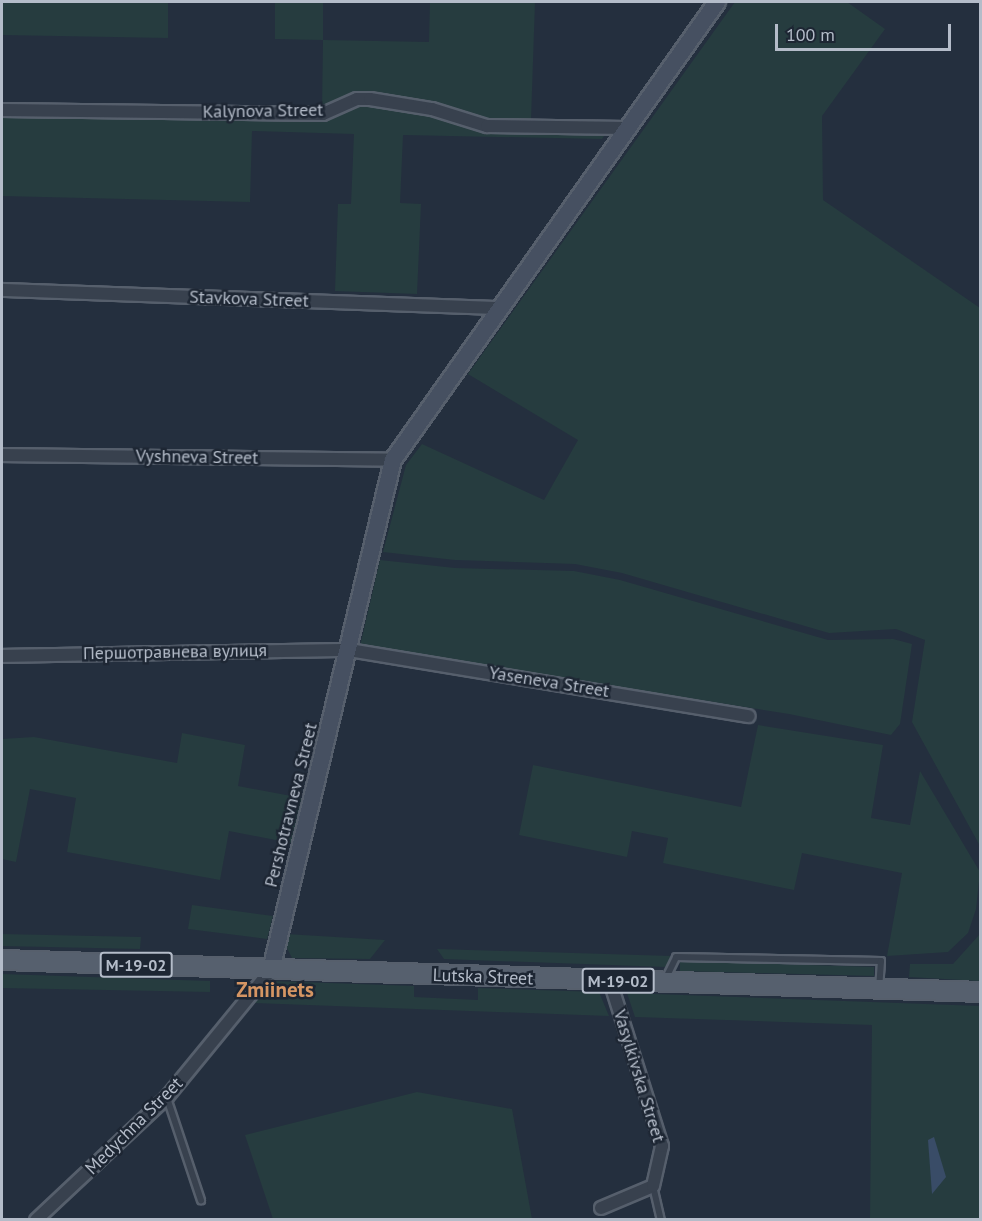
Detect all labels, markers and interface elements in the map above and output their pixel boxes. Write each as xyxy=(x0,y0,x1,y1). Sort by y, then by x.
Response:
scale bar xyxy=(778,12,954,50)
text: 100 m xyxy=(786,23,835,46)
street label: Kalynova Street xyxy=(202,99,324,123)
street label: Stavkova Street xyxy=(189,286,309,312)
street label: Vyshneva Street xyxy=(136,445,258,469)
street label: Першотравнева вулиця xyxy=(83,640,267,664)
street label: Yaseneva Street xyxy=(487,662,611,702)
street label: Pershotravneva Street xyxy=(260,721,322,889)
road number: М-19-02 xyxy=(98,952,174,978)
street label: Lutska Street xyxy=(432,964,534,990)
road number: М-19-02 xyxy=(580,968,656,994)
district label: Zmiinets xyxy=(236,977,314,1003)
street label: Vasylkivska Street xyxy=(609,1007,669,1145)
street label: Medychna Street xyxy=(81,1073,187,1179)

